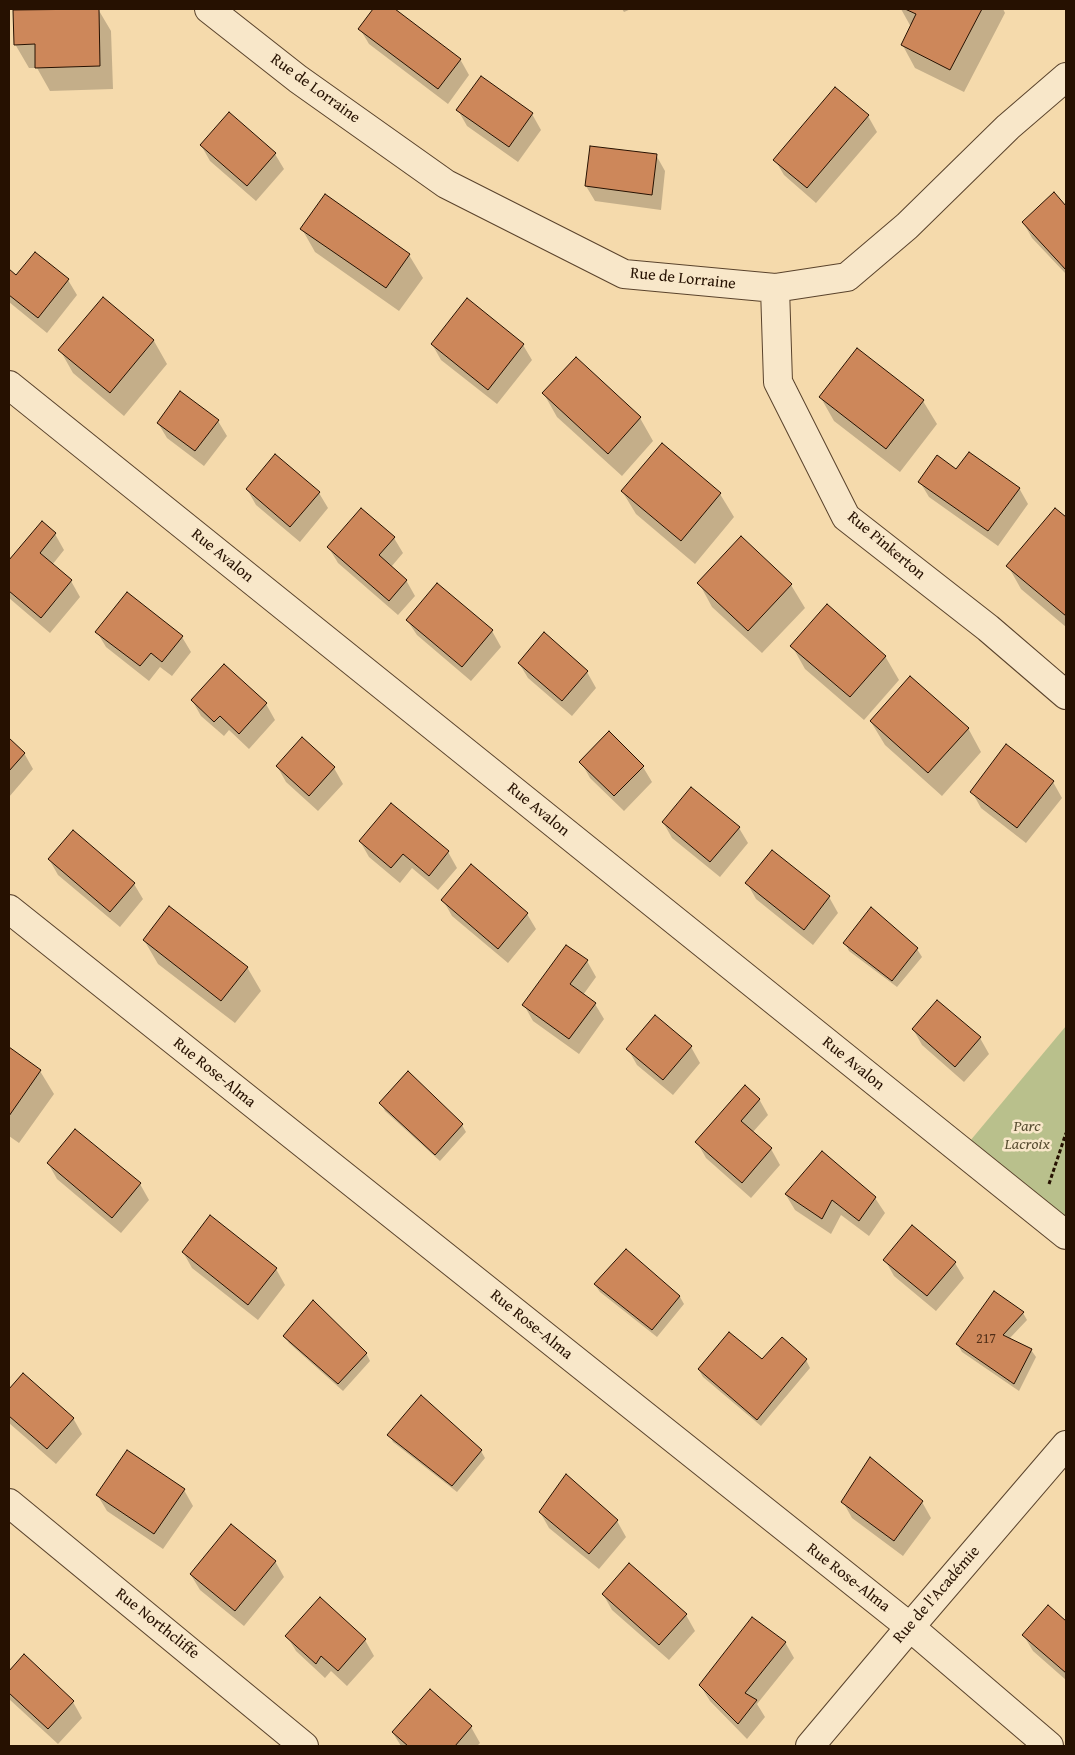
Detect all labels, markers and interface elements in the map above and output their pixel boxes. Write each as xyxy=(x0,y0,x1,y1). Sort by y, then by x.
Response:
street label: Rue de Lorraine xyxy=(266,50,364,128)
street label: Rue de Lorraine xyxy=(629,264,737,294)
street label: Rue Pinkerton xyxy=(843,508,929,584)
street label: Rue Avalon xyxy=(187,525,257,587)
street label: Rue Avalon xyxy=(503,779,573,841)
street label: Rue Avalon xyxy=(818,1033,888,1095)
street label: Rue Rose-Alma xyxy=(169,1034,259,1112)
park label: Parc Lacroix xyxy=(1004,1117,1050,1155)
street label: Rue Rose-Alma xyxy=(486,1286,576,1364)
house number: 217 xyxy=(976,1331,996,1347)
street label: Rue Rose-Alma xyxy=(803,1540,893,1616)
street label: Rue de l'Académie xyxy=(890,1542,984,1648)
street label: Rue Northcliffe xyxy=(111,1584,203,1664)

